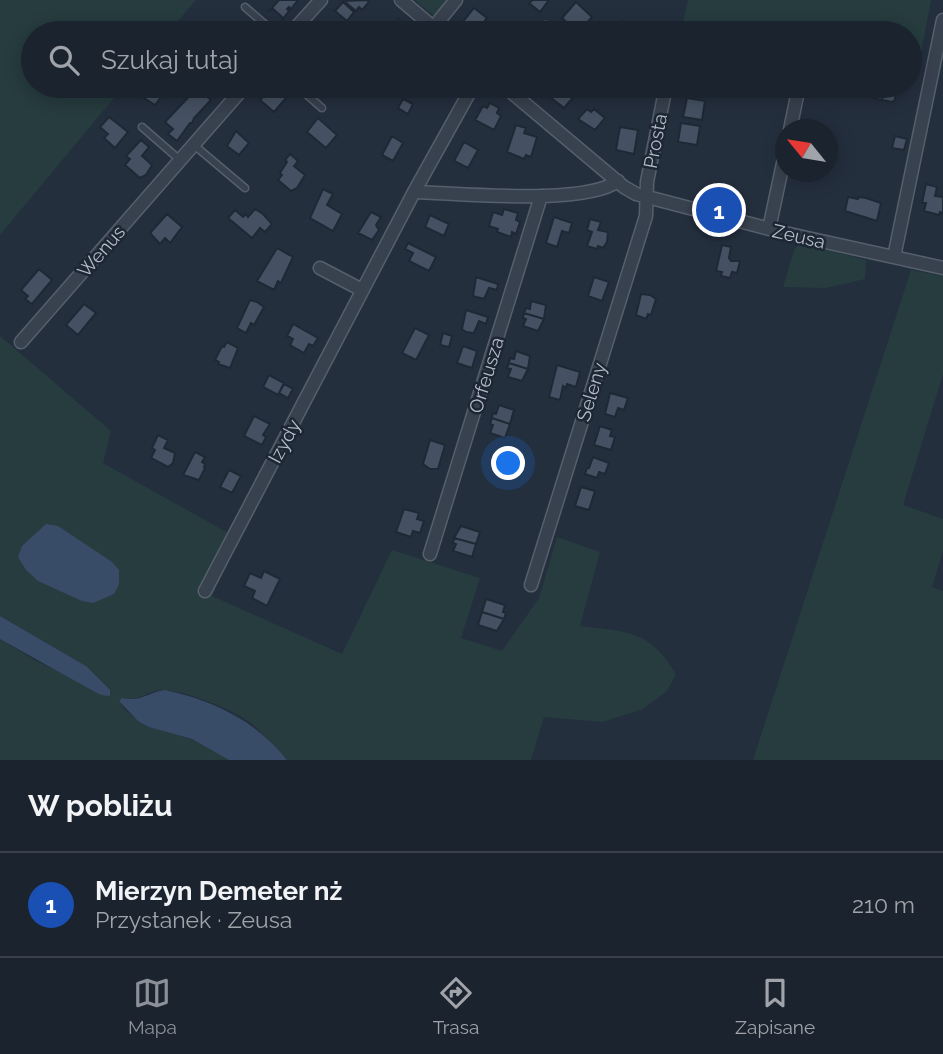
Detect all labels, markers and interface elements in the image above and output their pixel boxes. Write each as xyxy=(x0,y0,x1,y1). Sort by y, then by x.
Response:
search box xyxy=(21,21,922,98)
icon: search xyxy=(45,41,83,79)
text: Szukaj tutaj xyxy=(101,45,238,75)
street label: Prosta xyxy=(639,112,671,170)
north arrow xyxy=(775,119,838,182)
pin: 1 xyxy=(696,184,742,236)
street label: Zeusa xyxy=(770,219,828,253)
street label: Wenus xyxy=(73,221,129,281)
street label: Orfeusza xyxy=(464,334,508,416)
street label: Seleny xyxy=(572,360,610,424)
street label: Izydy xyxy=(263,415,305,467)
your location xyxy=(491,446,525,480)
text: W pobliżu xyxy=(28,788,172,823)
text: Mierzyn Demeter nż xyxy=(95,876,342,906)
text: 1 xyxy=(45,891,57,918)
text: 210 m xyxy=(852,891,915,918)
text: Przystanek · Zeusa xyxy=(95,906,292,933)
tab: Mapa xyxy=(128,974,177,1038)
tab: Trasa xyxy=(433,974,479,1038)
tab: Zapisane xyxy=(735,974,815,1038)

